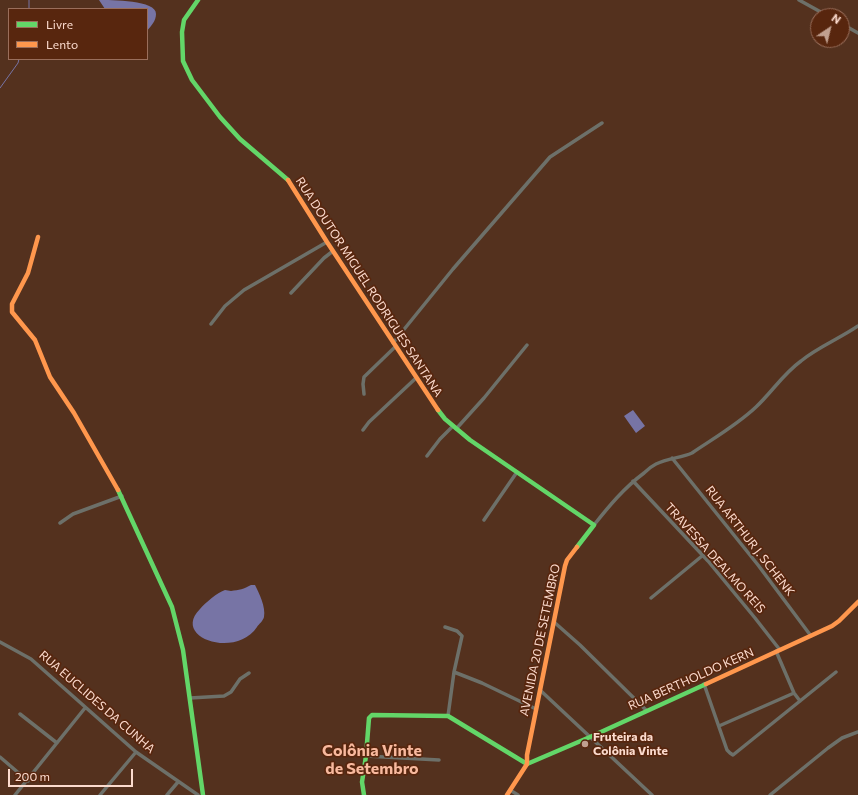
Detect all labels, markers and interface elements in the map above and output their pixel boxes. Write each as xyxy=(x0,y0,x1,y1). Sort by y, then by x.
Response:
legend xyxy=(8,8,148,60)
north arrow xyxy=(810,8,850,48)
text: N xyxy=(829,11,844,26)
text: Livre xyxy=(46,17,73,31)
text: Lento xyxy=(46,37,78,51)
street label: RUA DOUTOR MIGUEL RODRIGUES SANTANA xyxy=(292,175,446,399)
street label: RUA ARTHUR J. SCHENK xyxy=(703,483,797,599)
street label: TRAVESSA DEALMO REIS xyxy=(662,500,768,616)
street label: AVENIDA 20 DE SETEMBRO xyxy=(517,563,563,717)
street label: RUA BERTHOLDO KERN xyxy=(626,645,756,713)
street label: RUA EUCLIDES DA CUNHA xyxy=(36,648,158,756)
place label: Fruteira da Colônia Vinte xyxy=(593,730,668,758)
marker: Fruteira da Colônia Vinte xyxy=(580,739,590,749)
district label: Colônia Vinte de Setembro xyxy=(322,741,422,779)
scale bar xyxy=(10,761,135,787)
text: 200 m xyxy=(15,769,50,783)

